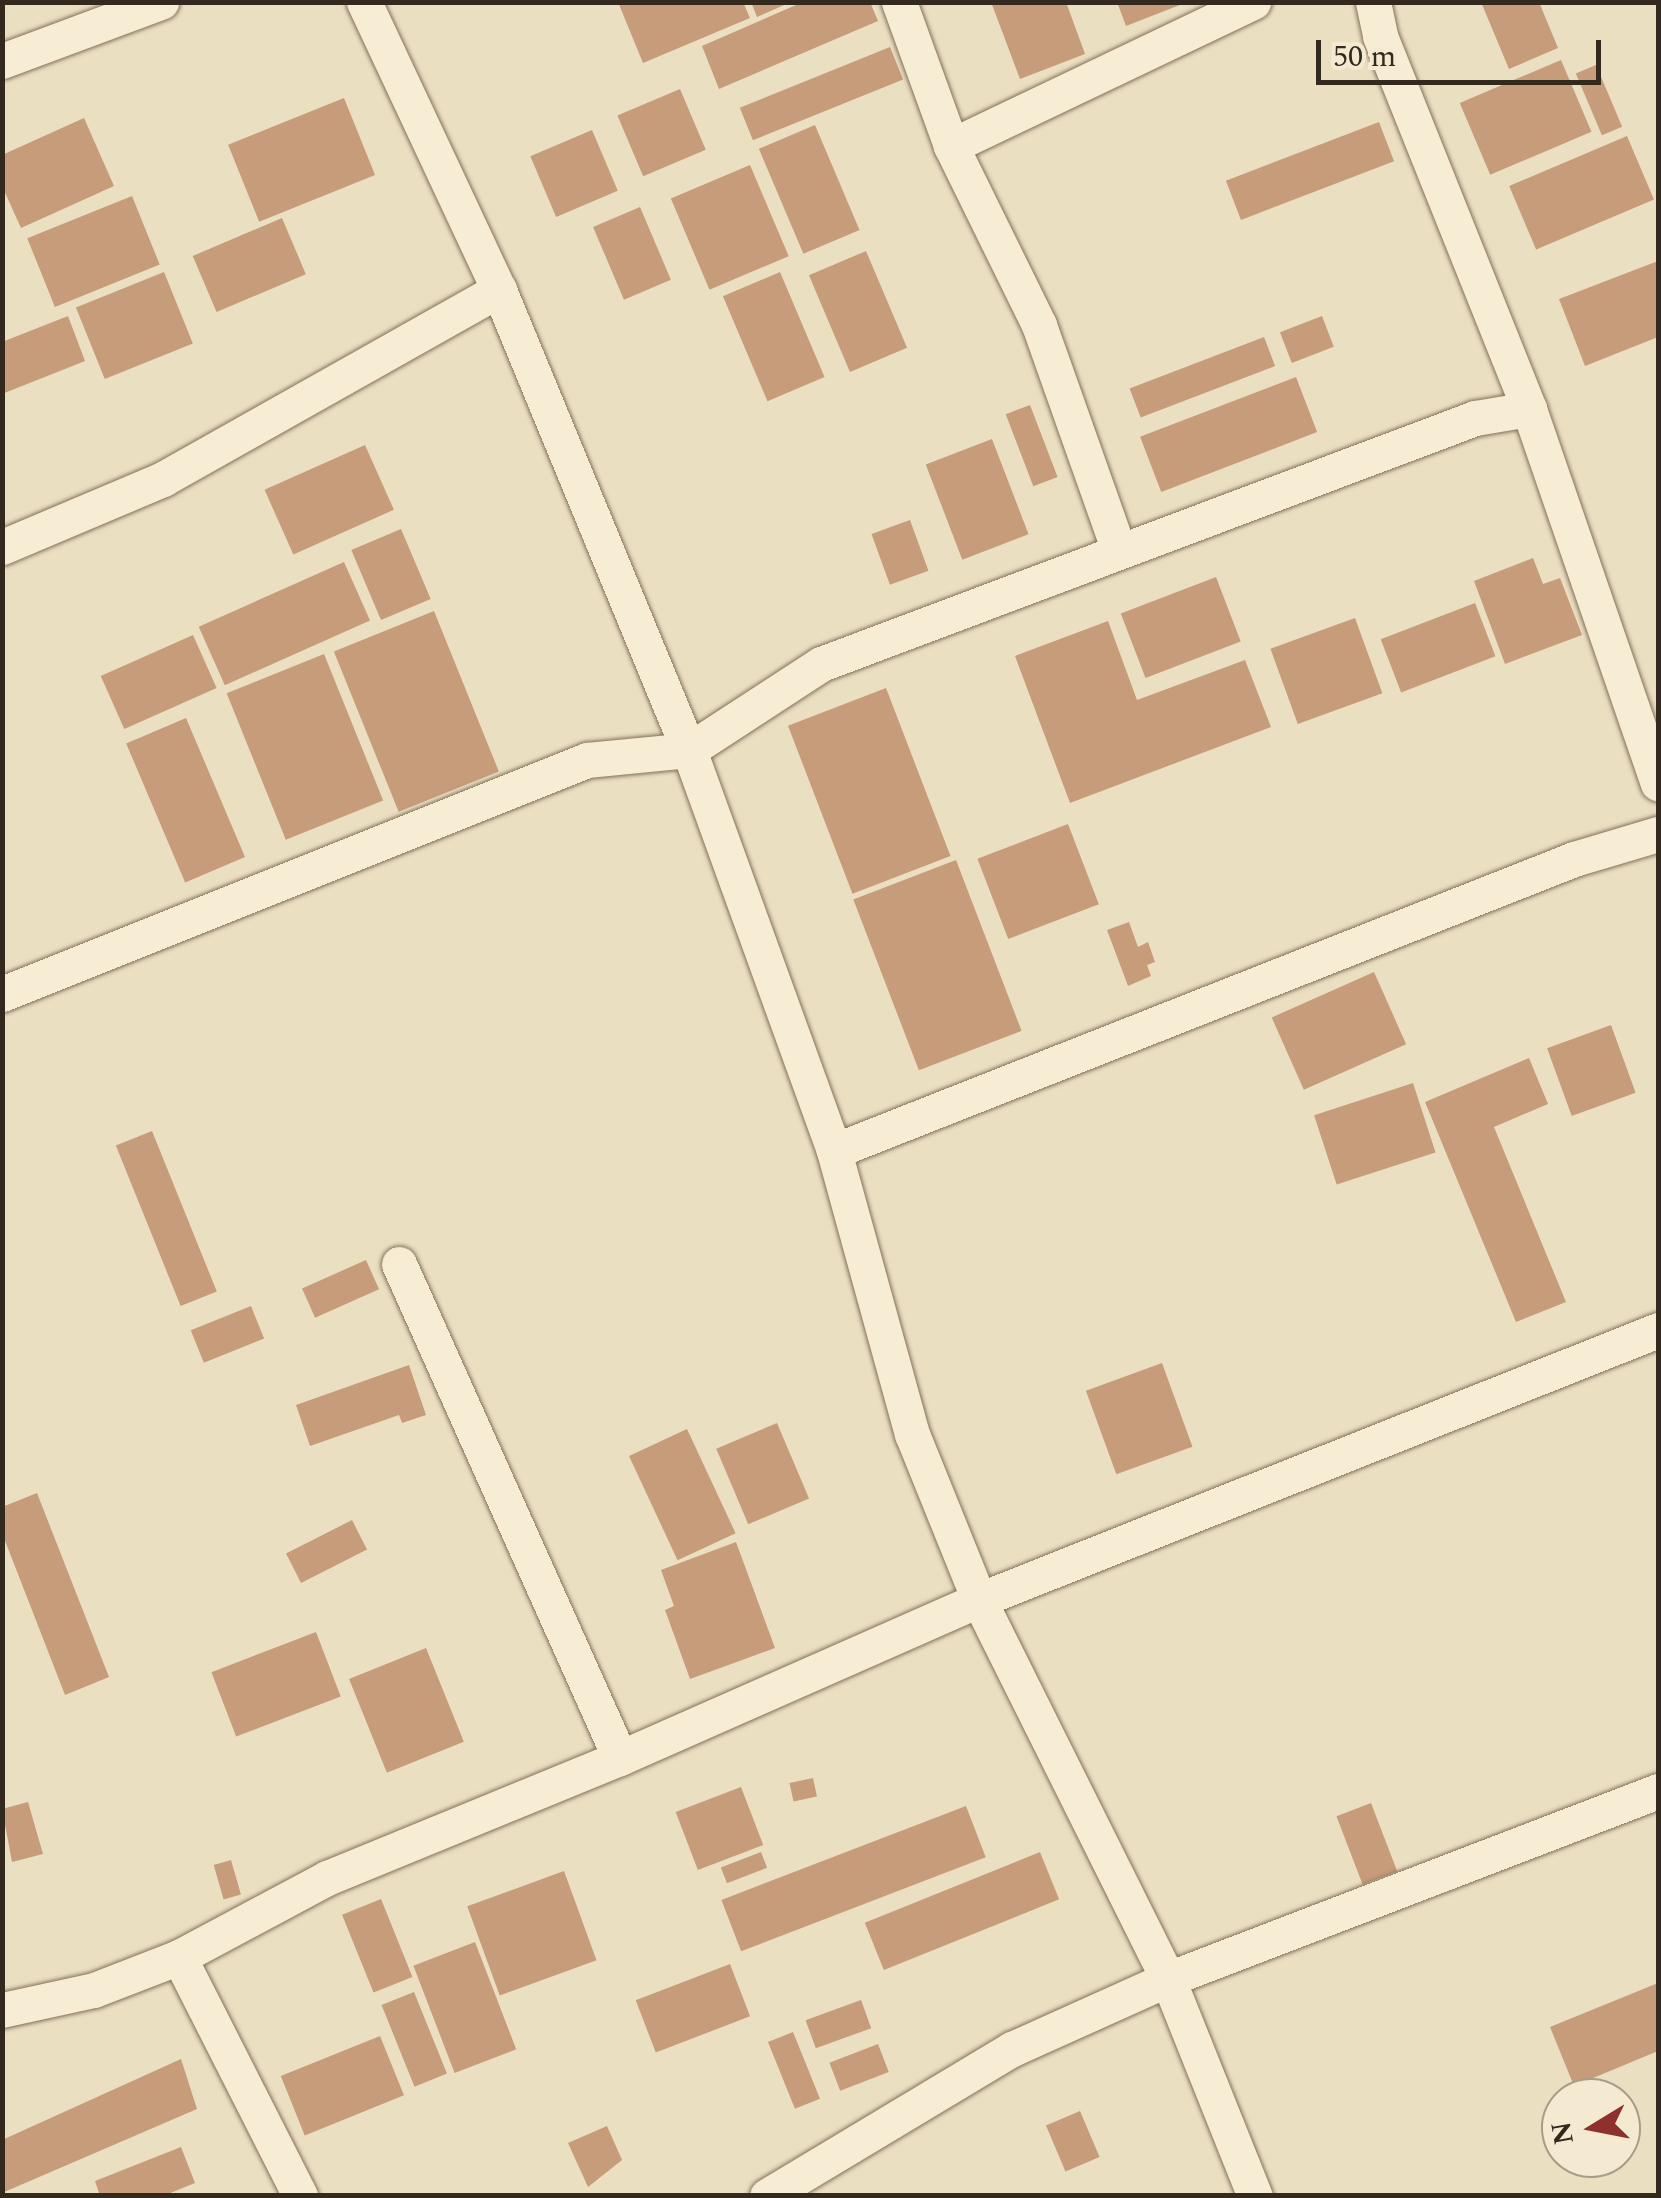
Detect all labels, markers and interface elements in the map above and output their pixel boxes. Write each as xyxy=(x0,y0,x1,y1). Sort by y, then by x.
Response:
scale bar xyxy=(1321,20,1606,82)
text: 50 m xyxy=(1333,34,1396,80)
north arrow xyxy=(1541,2078,1641,2178)
text: N xyxy=(1540,2118,1586,2148)

